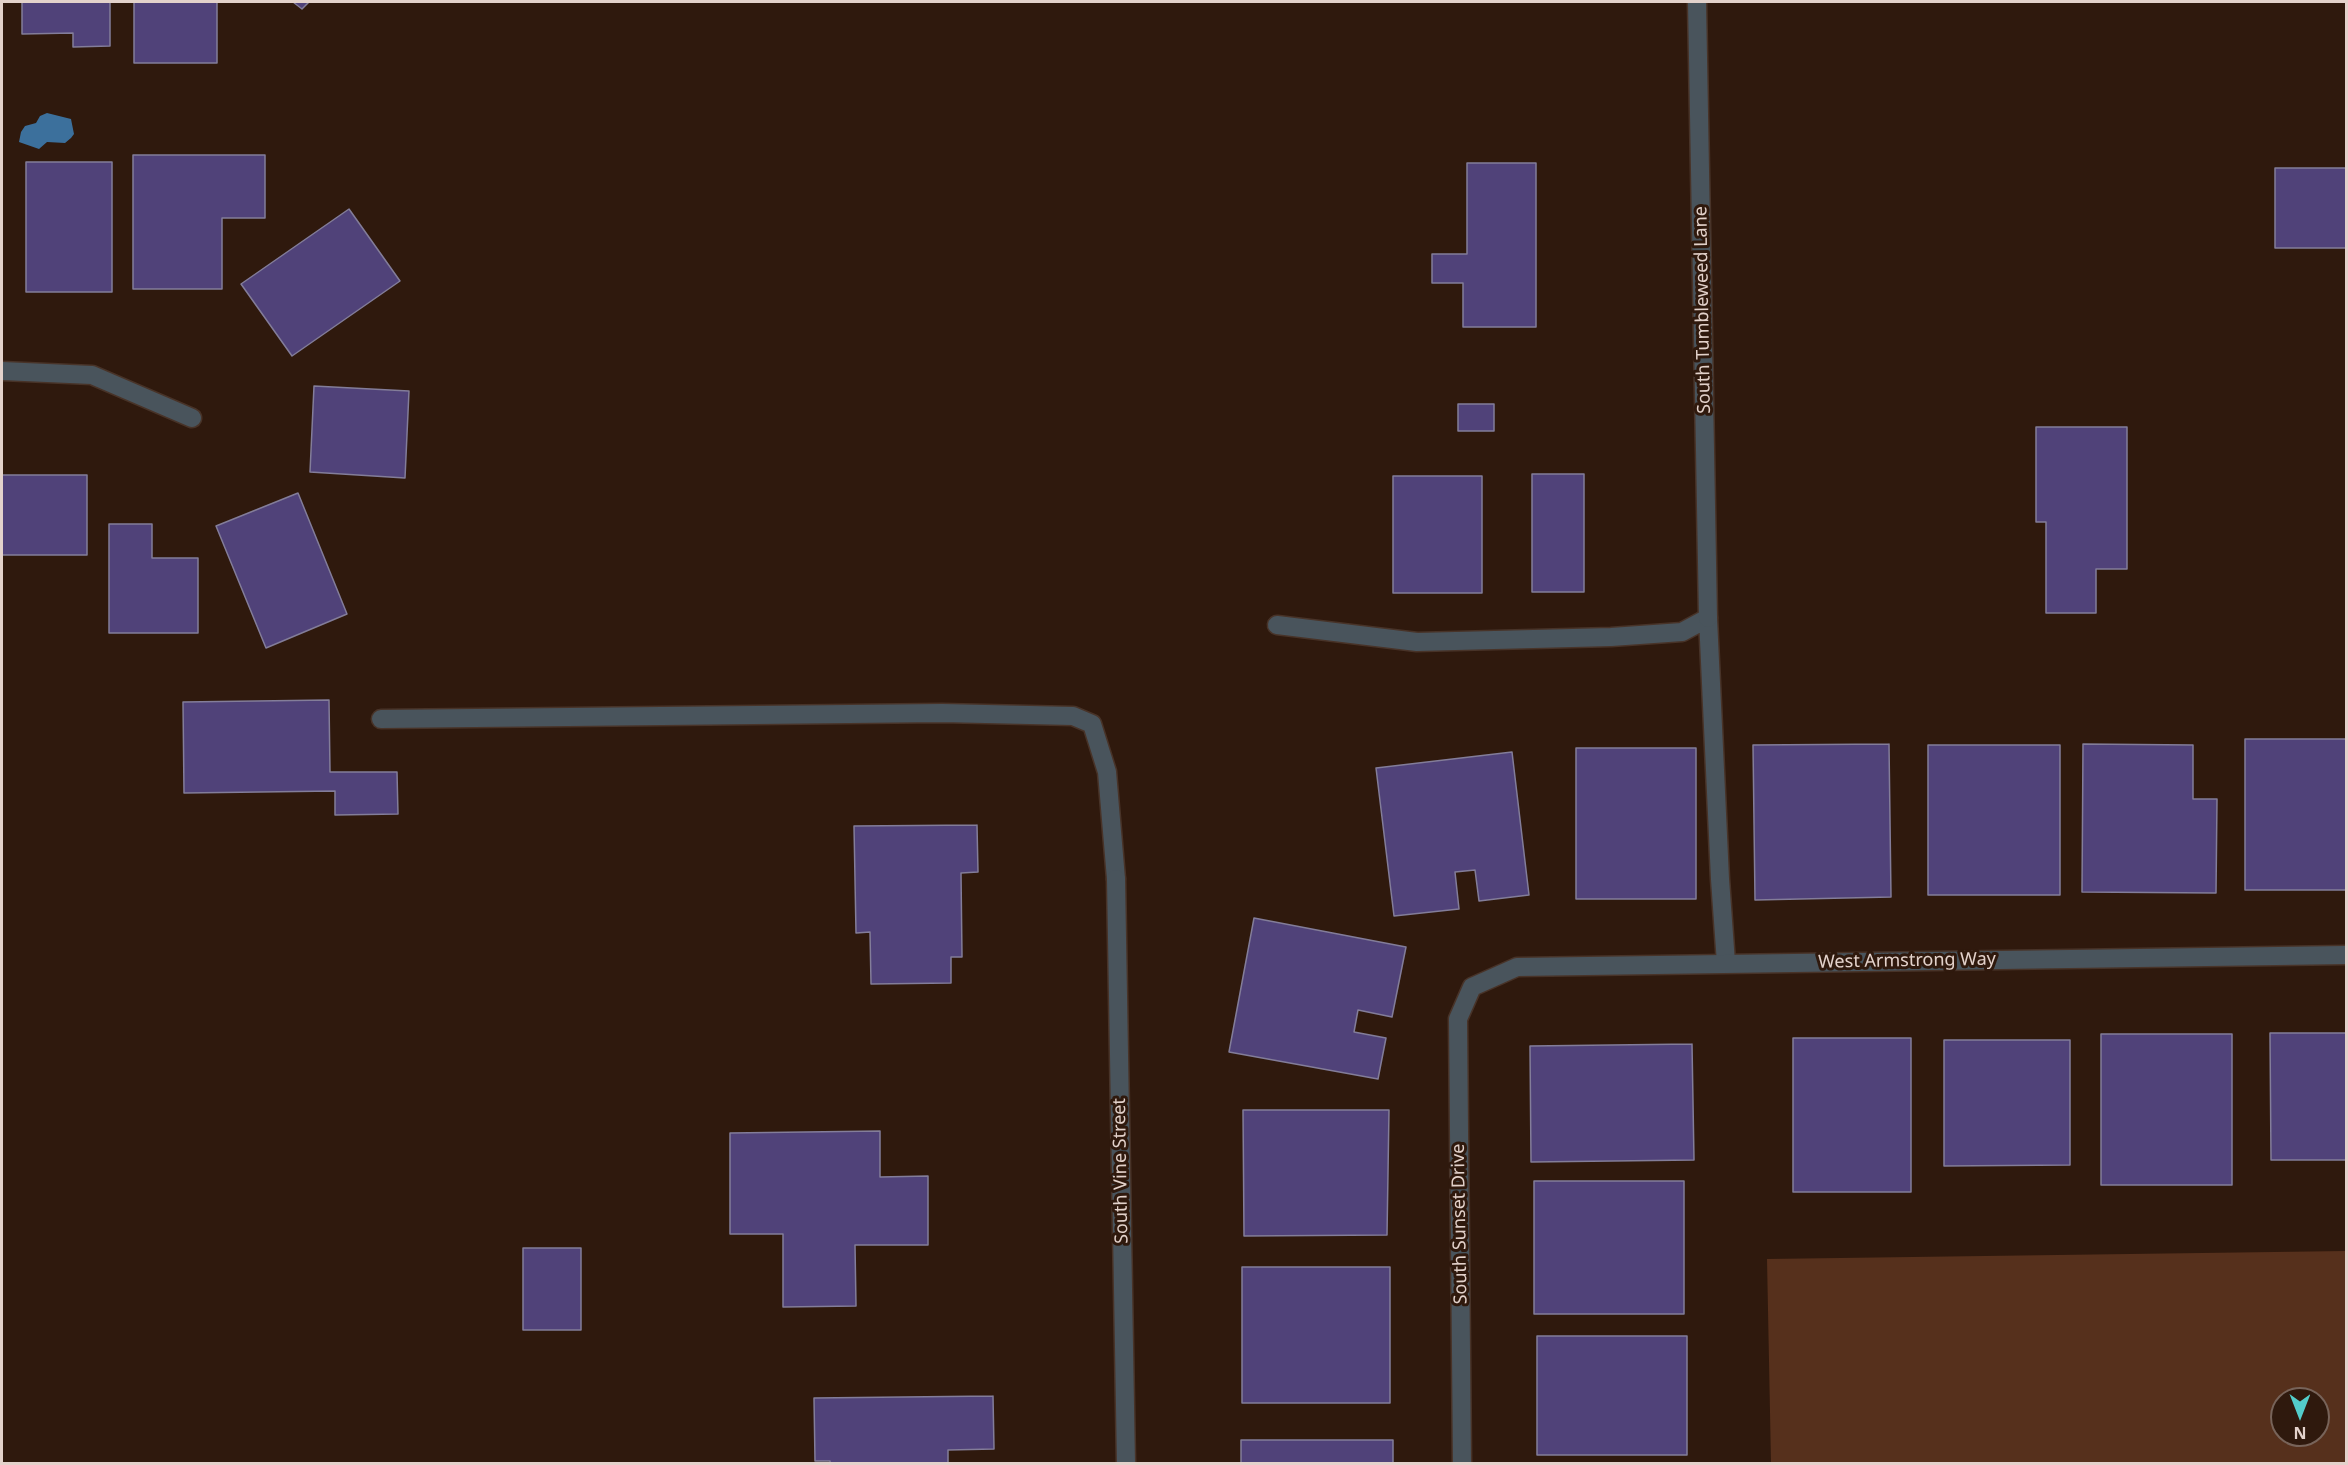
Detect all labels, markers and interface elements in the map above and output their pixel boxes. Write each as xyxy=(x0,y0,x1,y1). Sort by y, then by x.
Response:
street label: South Tumbleweed Lane xyxy=(1690,206,1716,414)
street label: West Armstrong Way xyxy=(1818,949,1996,973)
street label: South Vine Street xyxy=(1109,1098,1133,1244)
street label: South Sunset Drive xyxy=(1448,1143,1472,1305)
north arrow xyxy=(2270,1387,2330,1447)
text: N xyxy=(2294,1422,2307,1444)

